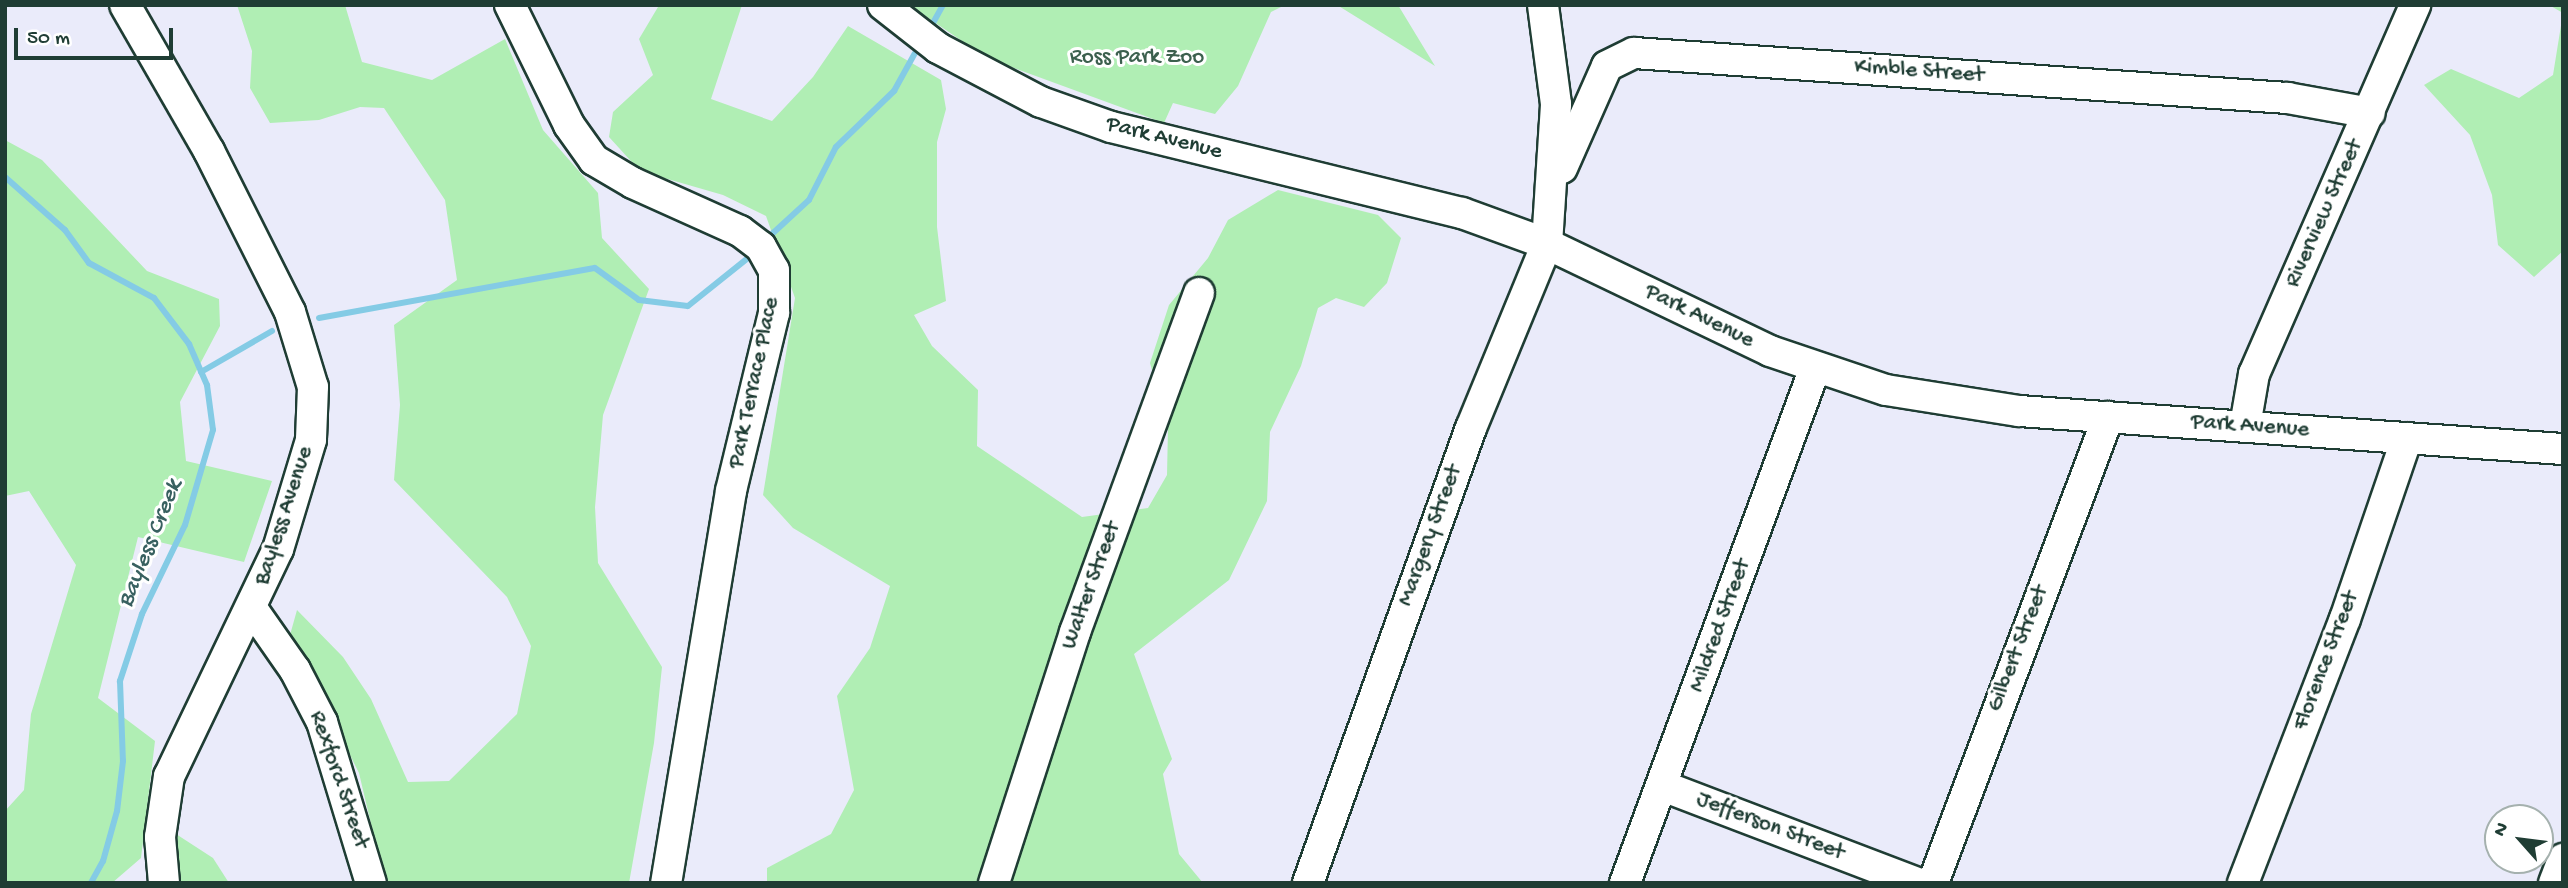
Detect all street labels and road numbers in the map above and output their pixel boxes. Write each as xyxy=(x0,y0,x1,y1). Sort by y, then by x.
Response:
street label: Kimble Street xyxy=(1853,54,1985,90)
street label: Park Avenue xyxy=(1103,111,1225,167)
street label: Riverview Street xyxy=(2280,136,2370,292)
street label: Park Avenue xyxy=(1640,279,1758,355)
street label: Park Terrace Place xyxy=(723,295,787,471)
street label: Park Avenue xyxy=(2190,409,2310,445)
street label: Bayless Avenue xyxy=(250,443,320,589)
street label: Margery Street xyxy=(1393,462,1469,610)
street label: Walter Street xyxy=(1056,519,1128,653)
street label: Mildred Street xyxy=(1684,556,1758,696)
street label: Gilbert Street xyxy=(1982,582,2056,716)
street label: Florence Street xyxy=(2288,588,2366,734)
street label: Rexford Street xyxy=(302,708,374,852)
street label: Jefferson Street xyxy=(1692,786,1848,868)

